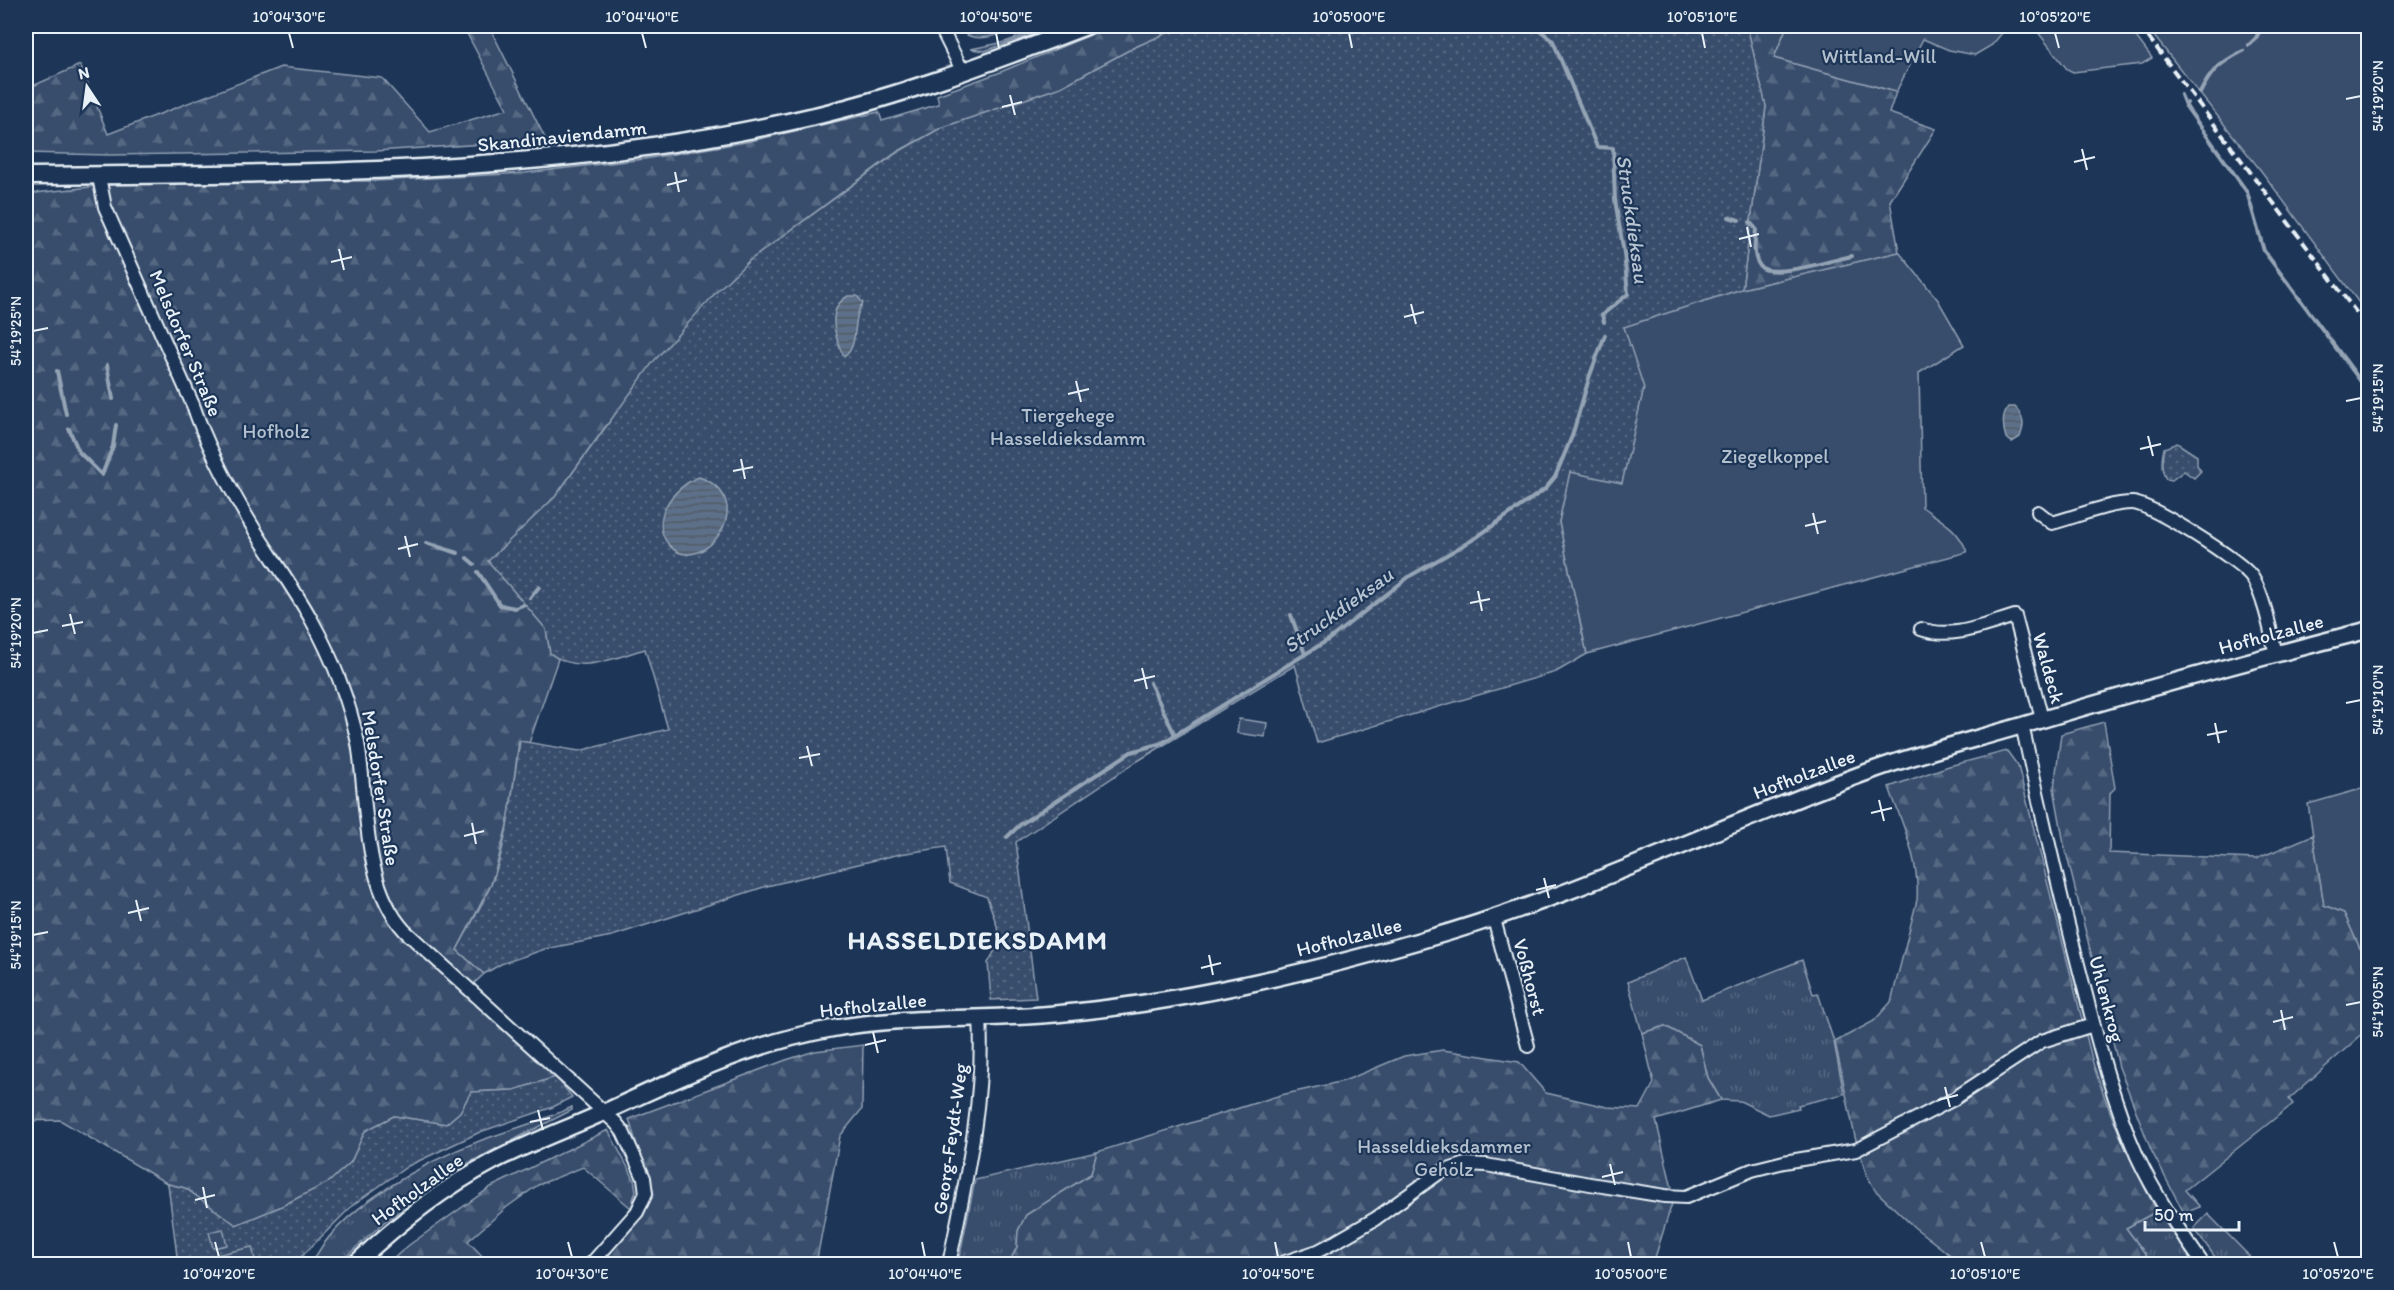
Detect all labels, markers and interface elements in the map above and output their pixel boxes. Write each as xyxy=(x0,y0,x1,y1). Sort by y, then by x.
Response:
text: 10°04'30"E xyxy=(253,8,325,26)
text: 10°04'40"E xyxy=(605,8,679,26)
text: 10°04'50"E xyxy=(960,8,1032,26)
text: 10°05'00"E xyxy=(1313,8,1385,26)
text: 10°05'10"E xyxy=(1667,8,1737,26)
text: 10°05'20"E xyxy=(2019,8,2091,26)
park label: Wittland-Will xyxy=(1821,44,1937,68)
north arrow xyxy=(57,57,117,117)
text: 54°19'20"N xyxy=(2369,60,2387,132)
text: N xyxy=(76,62,91,83)
street label: Skandinaviendamm xyxy=(476,115,648,157)
water label: Struckdieksau xyxy=(1612,153,1654,285)
street label: Melsdorfer Straße xyxy=(144,266,228,420)
text: 54°19'25"N xyxy=(7,296,25,366)
text: 54°19'15"N xyxy=(2369,363,2387,433)
park label: Tiergehege Hasseldieksdamm xyxy=(990,403,1146,450)
park label: Hofholz xyxy=(243,419,310,443)
park label: Ziegelkoppel xyxy=(1721,444,1829,468)
water label: Struckdieksau xyxy=(1278,562,1398,658)
text: 54°19'20"N xyxy=(7,597,25,669)
street label: Hofholzallee xyxy=(2216,608,2326,660)
street label: Waldeck xyxy=(2028,630,2070,707)
text: 54°19'10"N xyxy=(2369,665,2387,735)
street label: Melsdorfer Straße xyxy=(357,709,405,867)
street label: Hofholzallee xyxy=(1749,744,1859,804)
text: 54°19'15"N xyxy=(7,900,25,970)
street label: Hofholzallee xyxy=(1294,912,1404,962)
district label: HASSELDIEKSDAMM xyxy=(848,924,1108,956)
street label: Voßhorst xyxy=(1508,936,1552,1018)
street label: Uhlenkrog xyxy=(2084,953,2130,1046)
text: 54°19'05"N xyxy=(2369,966,2387,1038)
street label: Hofholzallee xyxy=(818,987,928,1023)
street label: Georg-Feydt-Weg xyxy=(928,1061,973,1216)
park label: Hasseldieksdammer Gehölz xyxy=(1357,1134,1531,1181)
street label: Hofholzallee xyxy=(366,1148,468,1230)
scale bar xyxy=(2145,1194,2240,1232)
text: 50 m xyxy=(2154,1204,2194,1226)
text: 10°04'20"E xyxy=(183,1265,255,1283)
text: 10°04'30"E xyxy=(536,1265,608,1283)
text: 10°04'40"E xyxy=(888,1265,962,1283)
text: 10°04'50"E xyxy=(1242,1265,1314,1283)
text: 10°05'00"E xyxy=(1595,1265,1667,1283)
text: 10°05'10"E xyxy=(1950,1265,2020,1283)
text: 10°05'20"E xyxy=(2302,1265,2374,1283)

